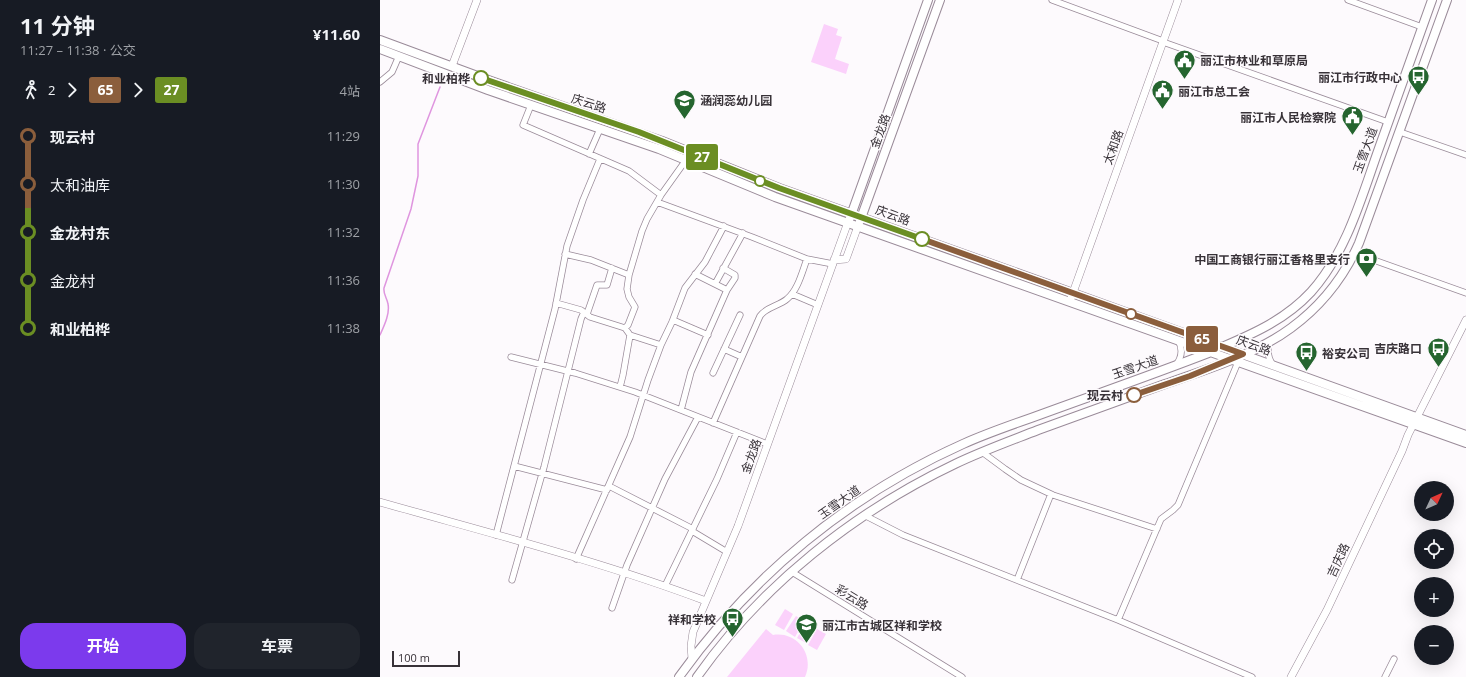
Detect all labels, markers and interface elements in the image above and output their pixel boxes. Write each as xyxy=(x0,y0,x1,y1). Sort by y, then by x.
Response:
text: 11 分钟 xyxy=(20,10,95,40)
text: ¥11.60 xyxy=(313,24,360,44)
text: 11:27 – 11:38 · 公交 xyxy=(20,41,136,59)
public building icon: 丽江市林业和草原局 xyxy=(1172,47,1198,80)
place label: 丽江市林业和草原局 xyxy=(1200,52,1308,69)
bus stop icon: 丽江市行政中心 xyxy=(1405,64,1431,97)
place label: 丽江市行政中心 xyxy=(1318,69,1402,86)
place label: 和业柏桦 xyxy=(422,70,470,87)
marker: 和业柏桦 xyxy=(473,70,489,86)
public building icon: 丽江市总工会 xyxy=(1150,78,1176,111)
icon: walk xyxy=(20,79,42,101)
icon: forward xyxy=(61,79,83,101)
icon: forward xyxy=(127,79,149,101)
text: 65 xyxy=(97,80,113,99)
text: 27 xyxy=(163,80,179,99)
text: 2 xyxy=(48,81,55,99)
text: 4站 xyxy=(340,82,360,100)
place label: 丽江市总工会 xyxy=(1178,83,1250,100)
school or university icon: 涵润蕊幼儿园 xyxy=(672,87,698,120)
street label: 庆云路 xyxy=(569,89,609,117)
place label: 涵润蕊幼儿园 xyxy=(700,92,772,109)
public building icon: 丽江市人民检察院 xyxy=(1339,104,1365,137)
place label: 丽江市人民检察院 xyxy=(1240,109,1336,126)
street label: 金龙路 xyxy=(866,111,894,151)
street label: 玉雪大道 xyxy=(1349,125,1381,175)
text: 现云村 xyxy=(50,127,95,147)
text: 11:29 xyxy=(327,127,360,145)
street label: 太和路 xyxy=(1099,127,1127,167)
line badge: 27 xyxy=(684,144,720,170)
text: 27 xyxy=(694,147,710,166)
text: 太和油库 xyxy=(50,175,110,195)
text: 11:30 xyxy=(327,175,360,193)
unlabelled marker xyxy=(754,175,766,187)
street label: 庆云路 xyxy=(873,201,913,229)
text: 金龙村东 xyxy=(50,223,110,243)
text: 11:32 xyxy=(327,223,360,241)
unlabelled marker xyxy=(914,231,930,247)
bank icon: 中国工商银行丽江香格里支行 xyxy=(1353,246,1379,279)
place label: 中国工商银行丽江香格里支行 xyxy=(1194,251,1350,268)
text: 金龙村 xyxy=(50,271,95,291)
text: 11:36 xyxy=(327,271,360,289)
unlabelled marker xyxy=(1125,308,1137,320)
text: 和业柏桦 xyxy=(50,319,110,339)
text: 11:38 xyxy=(327,319,360,337)
line badge: 65 xyxy=(1184,326,1220,352)
text: 65 xyxy=(1194,329,1210,348)
street label: 庆云路 xyxy=(1234,331,1274,359)
bus stop icon: 吉庆路口 xyxy=(1425,335,1451,368)
bus stop icon: 裕安公司 xyxy=(1293,340,1319,373)
place label: 吉庆路口 xyxy=(1374,340,1422,357)
place label: 裕安公司 xyxy=(1322,345,1370,362)
street label: 玉雪大道 xyxy=(1110,351,1160,383)
place label: 现云村 xyxy=(1087,387,1123,404)
marker: 现云村 xyxy=(1126,387,1142,403)
street label: 金龙路 xyxy=(737,436,765,476)
street label: 玉雪大道 xyxy=(814,481,864,523)
north arrow xyxy=(1414,481,1454,521)
map controls xyxy=(1414,481,1454,665)
button: locate xyxy=(1414,529,1454,569)
street label: 吉庆路 xyxy=(1323,540,1353,580)
button: + xyxy=(1414,577,1454,617)
street label: 彩云路 xyxy=(832,580,872,614)
bus stop icon: 祥和学校 xyxy=(719,606,745,639)
place label: 祥和学校 xyxy=(668,611,716,628)
school or university icon: 丽江市古城区祥和学校 xyxy=(794,612,820,645)
place label: 丽江市古城区祥和学校 xyxy=(822,617,942,634)
button: 开始 xyxy=(20,623,186,669)
button: 车票 xyxy=(194,623,360,669)
button: − xyxy=(1414,625,1454,665)
scale bar xyxy=(392,649,460,668)
text: 100 m xyxy=(398,650,430,665)

